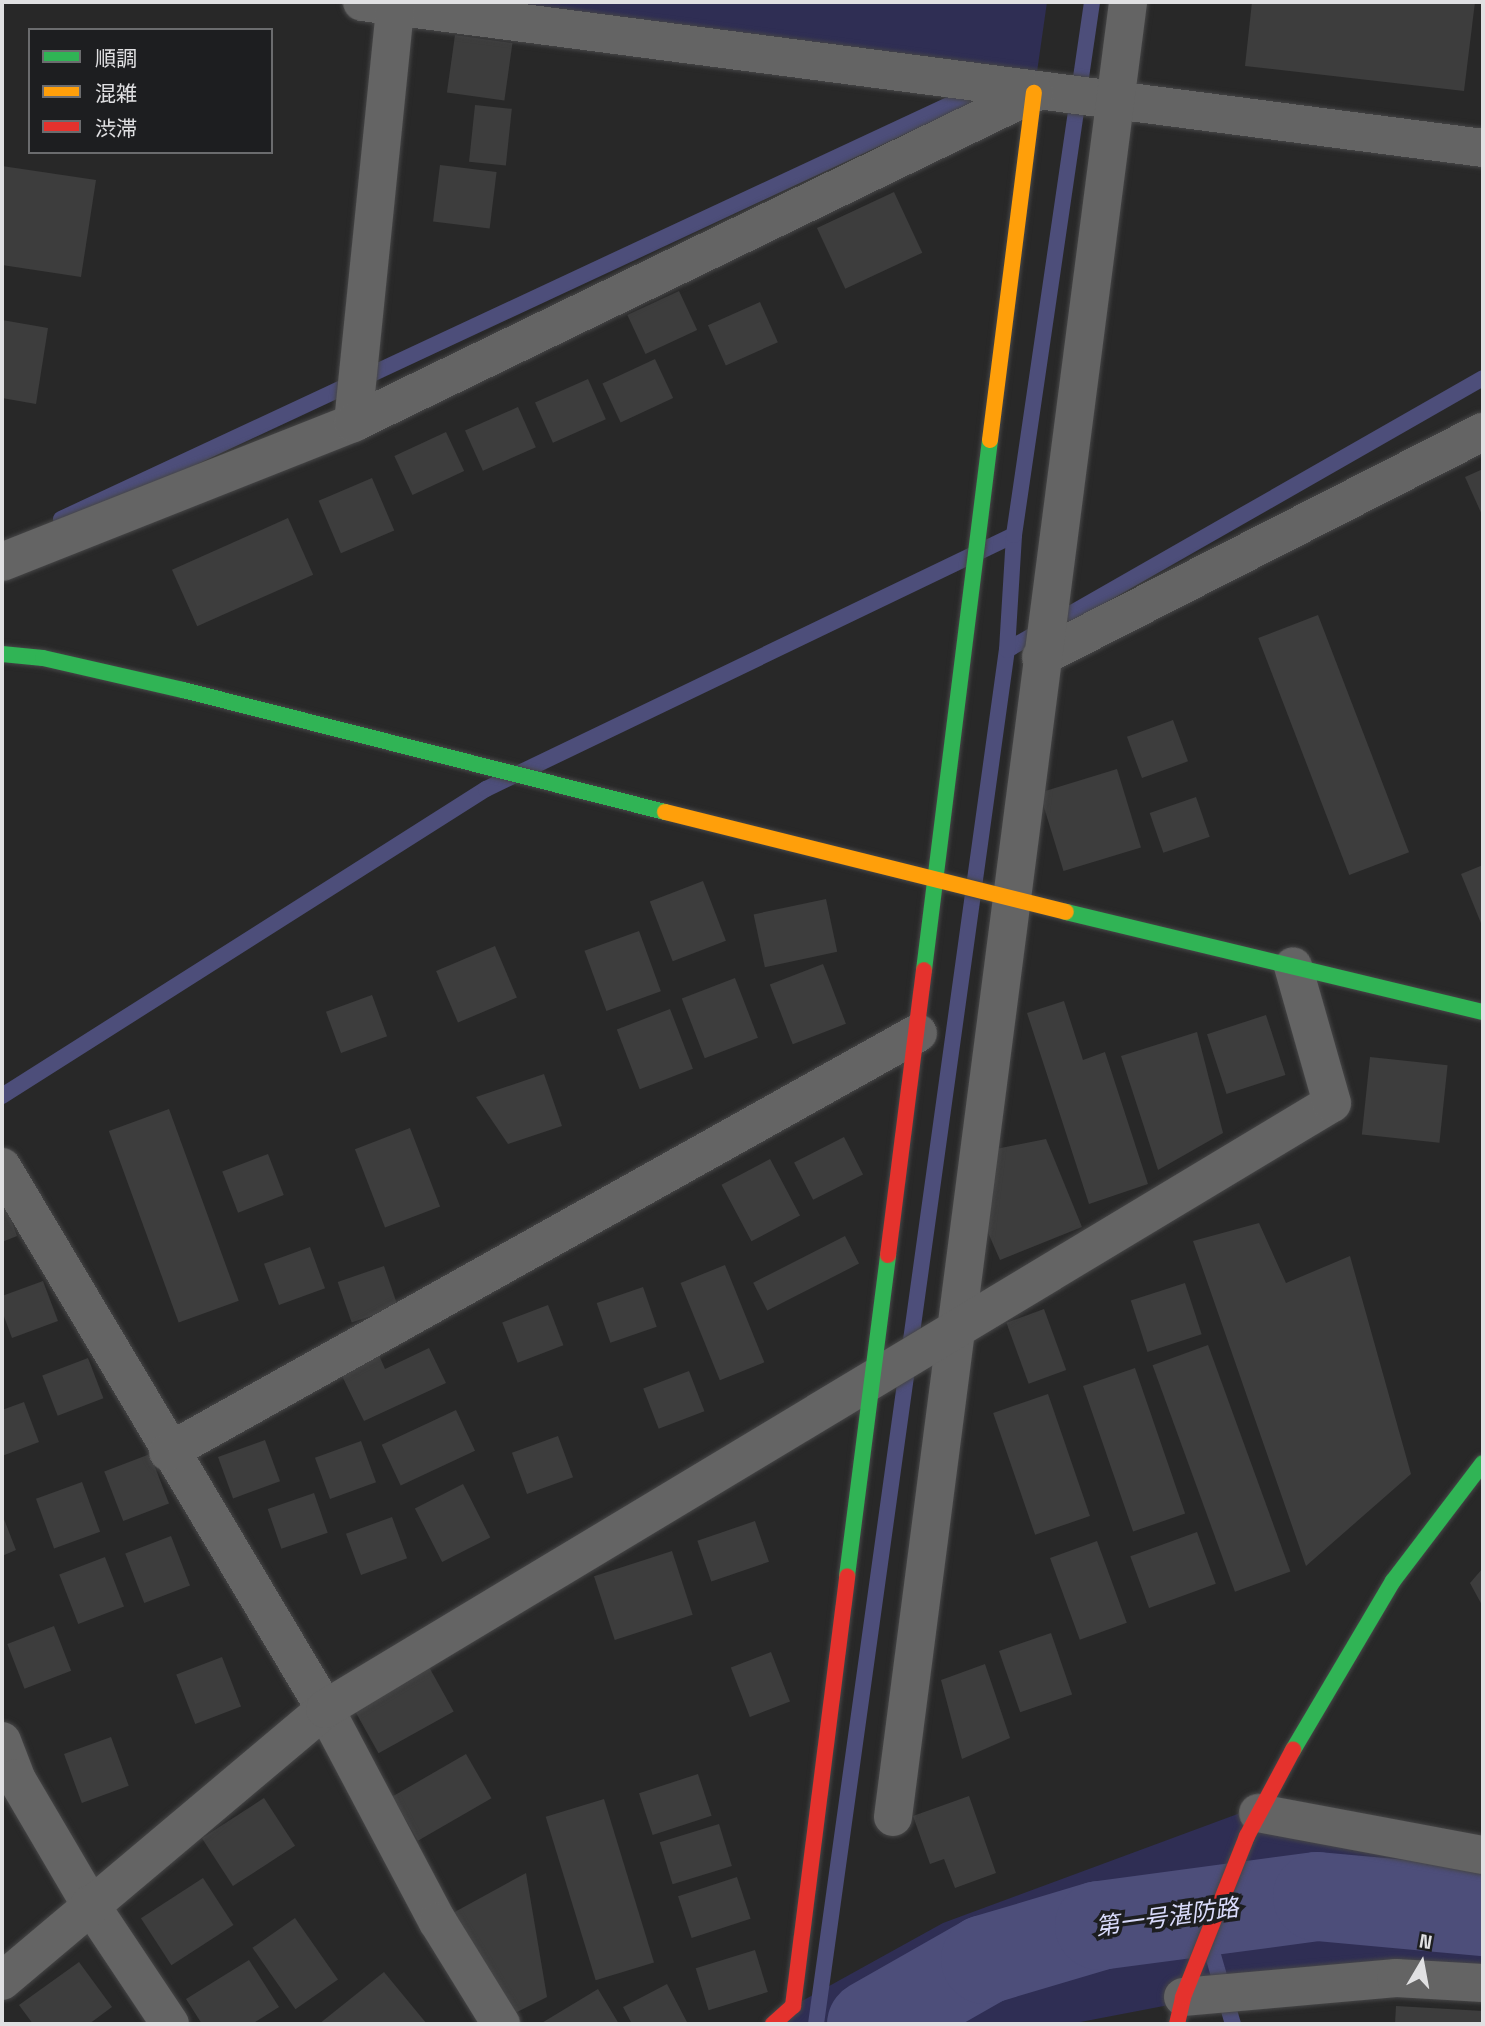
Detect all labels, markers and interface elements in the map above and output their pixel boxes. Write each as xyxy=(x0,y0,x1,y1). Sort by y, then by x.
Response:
legend xyxy=(28,28,273,154)
text: 順調 xyxy=(95,45,137,72)
text: 混雑 xyxy=(95,80,137,107)
text: 渋滞 xyxy=(95,115,137,142)
water label: 第一号湛防路 xyxy=(1094,1893,1240,1941)
north arrow xyxy=(1387,1928,1457,1998)
text: N xyxy=(1417,1928,1434,1955)

